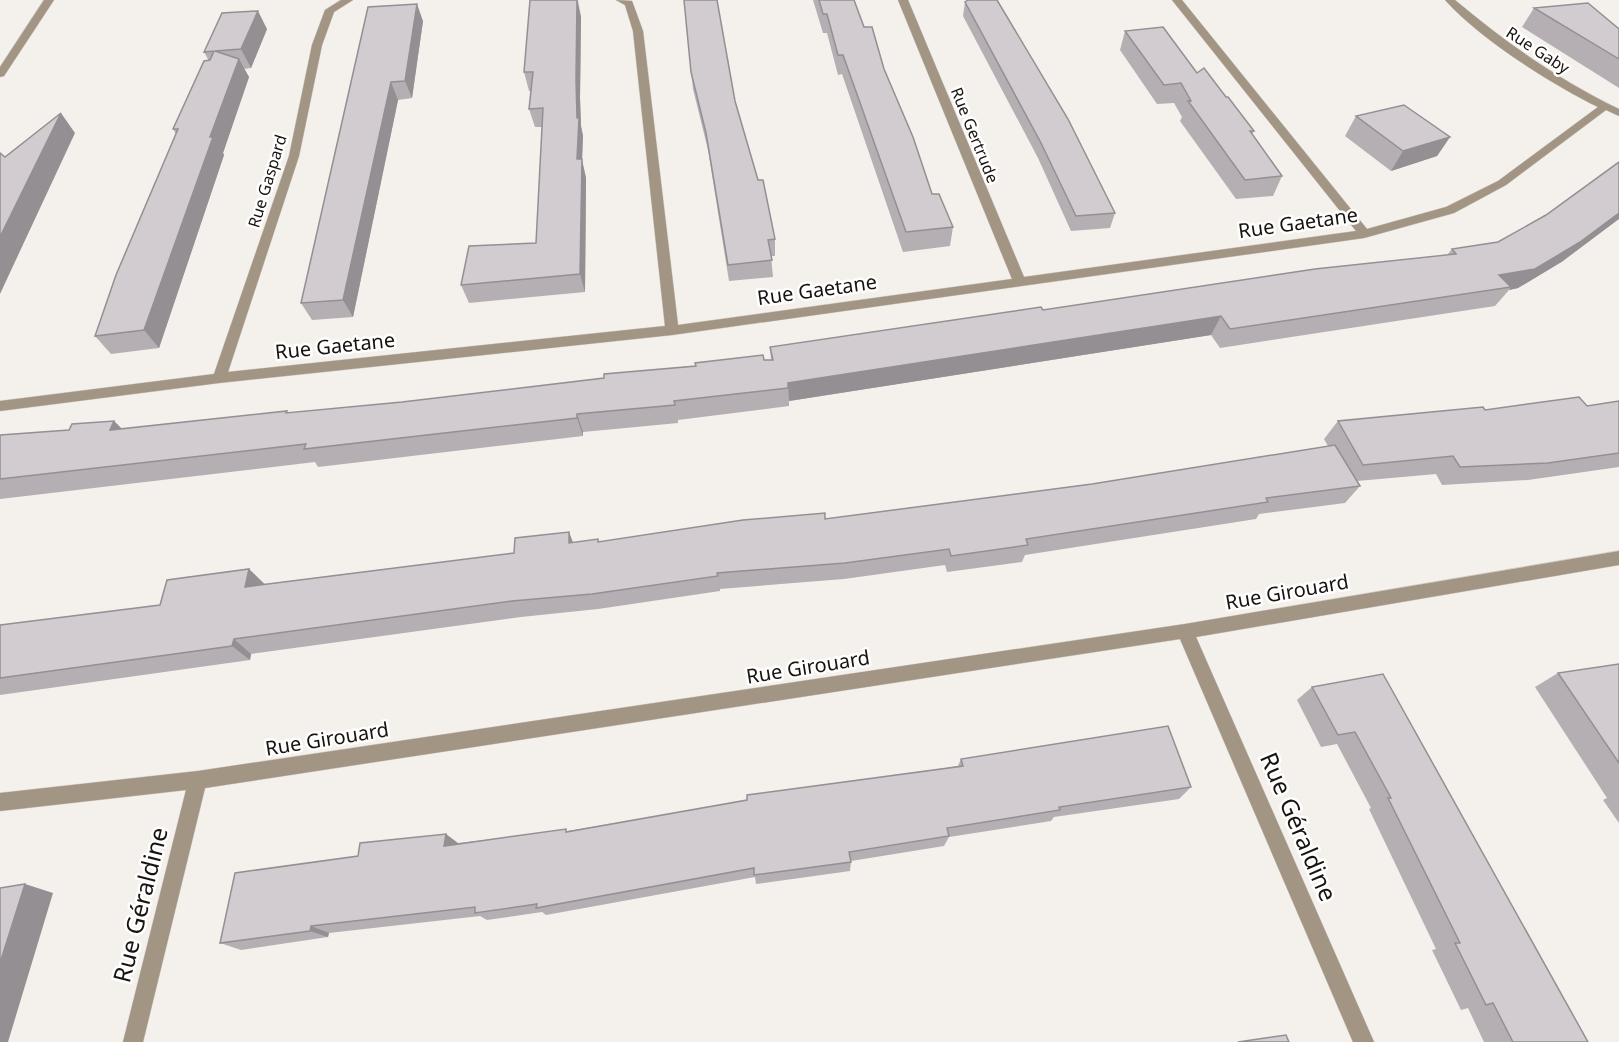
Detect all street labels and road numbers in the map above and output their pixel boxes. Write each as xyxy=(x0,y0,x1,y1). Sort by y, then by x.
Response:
street label: Rue Gaby xyxy=(1502,21,1575,79)
street label: Rue Gertrude xyxy=(946,84,1004,186)
street label: Rue Gaspard xyxy=(242,132,292,230)
street label: Rue Gaetane xyxy=(1236,201,1359,244)
street label: Rue Gaetane xyxy=(755,268,878,311)
street label: Rue Gaetane xyxy=(274,326,396,365)
street label: Rue Girouard xyxy=(1223,567,1351,616)
street label: Rue Girouard xyxy=(744,643,872,690)
street label: Rue Girouard xyxy=(263,715,391,762)
street label: Rue Géraldine xyxy=(1253,747,1346,906)
street label: Rue Géraldine xyxy=(104,824,175,986)

